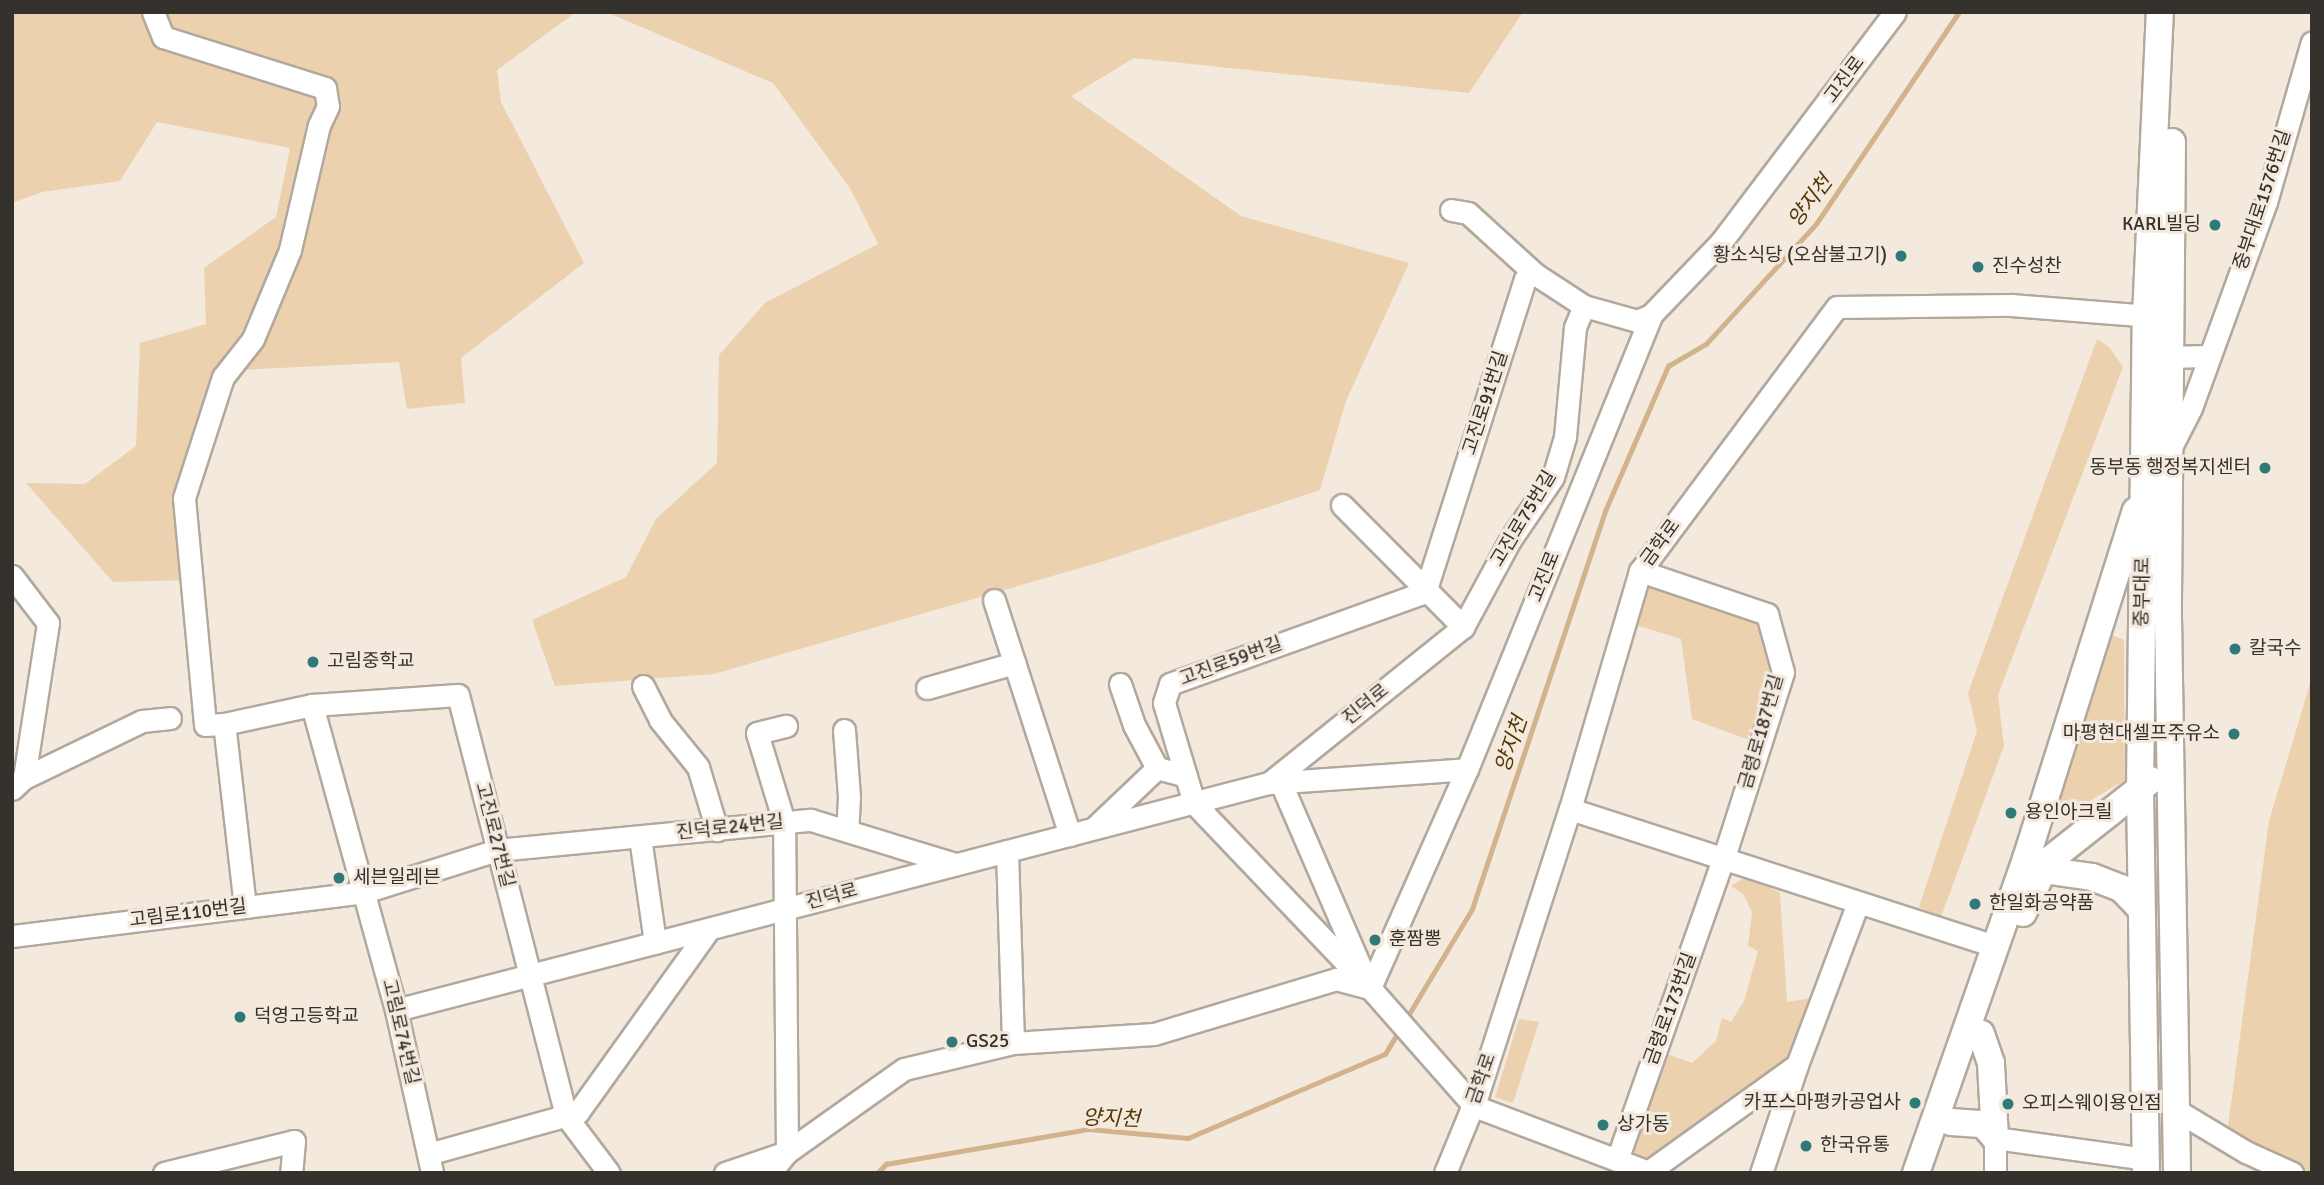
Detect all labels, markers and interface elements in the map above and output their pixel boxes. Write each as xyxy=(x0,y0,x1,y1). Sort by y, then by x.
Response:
street label: 고진로 xyxy=(1820,52,1870,108)
street label: 중부대로1576번길 xyxy=(2230,127,2296,273)
water label: 양지천 xyxy=(1782,170,1838,232)
place label: KARL빌딩 xyxy=(2122,214,2201,236)
marker: KARL빌딩 xyxy=(2207,217,2223,233)
place label: 황소식당 (오삼불고기) xyxy=(1713,245,1887,267)
marker: 황소식당 (오삼불고기) xyxy=(1893,248,1909,264)
place label: 진수성찬 xyxy=(1992,256,2062,278)
marker: 진수성찬 xyxy=(1970,259,1986,275)
street label: 고진로91번길 xyxy=(1458,348,1514,458)
place label: 동부동 행정복지센터 xyxy=(2090,457,2251,479)
marker: 동부동 행정복지센터 xyxy=(2257,460,2273,476)
street label: 고진로75번길 xyxy=(1486,467,1562,571)
street label: 금학로 xyxy=(1636,515,1686,571)
street label: 고진로 xyxy=(1525,548,1565,606)
street label: 중부대로 xyxy=(2131,557,2155,627)
street label: 고진로59번길 xyxy=(1176,633,1286,691)
place label: 칼국수 xyxy=(2249,638,2301,660)
marker: 칼국수 xyxy=(2227,641,2243,657)
place label: 고림중학교 xyxy=(327,651,414,673)
marker: 고림중학교 xyxy=(305,654,321,670)
street label: 금령로187번길 xyxy=(1735,672,1789,792)
street label: 진덕로 xyxy=(1338,680,1394,730)
water label: 양지천 xyxy=(1490,712,1532,776)
place label: 마평현대셀프주유소 xyxy=(2063,723,2220,745)
marker: 마평현대셀프주유소 xyxy=(2226,726,2242,742)
street label: 고진로27번길 xyxy=(470,780,518,890)
place label: 용인아크릴 xyxy=(2025,802,2112,824)
marker: 용인아크릴 xyxy=(2003,805,2019,821)
street label: 진덕로24번길 xyxy=(675,811,785,845)
place label: 세븐일레븐 xyxy=(353,867,440,889)
marker: 세븐일레븐 xyxy=(331,870,347,886)
street label: 진덕로 xyxy=(804,879,860,915)
place label: 한일화공약품 xyxy=(1989,893,2094,915)
street label: 고림로110번길 xyxy=(128,895,248,933)
marker: 한일화공약품 xyxy=(1967,896,1983,912)
place label: 훈짬뽕 xyxy=(1389,929,1441,951)
marker: 훈짬뽕 xyxy=(1367,932,1383,948)
street label: 금령로173번길 xyxy=(1640,950,1702,1068)
street label: 고림로74번길 xyxy=(377,977,423,1087)
place label: 덕영고등학교 xyxy=(254,1006,359,1028)
marker: 덕영고등학교 xyxy=(232,1009,248,1025)
place label: GS25 xyxy=(966,1031,1009,1053)
marker: GS25 xyxy=(944,1034,960,1050)
street label: 금학로 xyxy=(1463,1050,1501,1108)
place label: 카포스마평카공업사 xyxy=(1744,1092,1901,1114)
place label: 오피스웨이용인점 xyxy=(2022,1093,2162,1115)
marker: 카포스마평카공업사 xyxy=(1907,1095,1923,1111)
marker: 오피스웨이용인점 xyxy=(2000,1096,2016,1112)
water label: 양지천 xyxy=(1082,1104,1140,1132)
place label: 상가동 xyxy=(1617,1114,1669,1136)
marker: 상가동 xyxy=(1595,1117,1611,1133)
place label: 한국유통 xyxy=(1820,1135,1890,1157)
marker: 한국유통 xyxy=(1798,1138,1814,1154)

